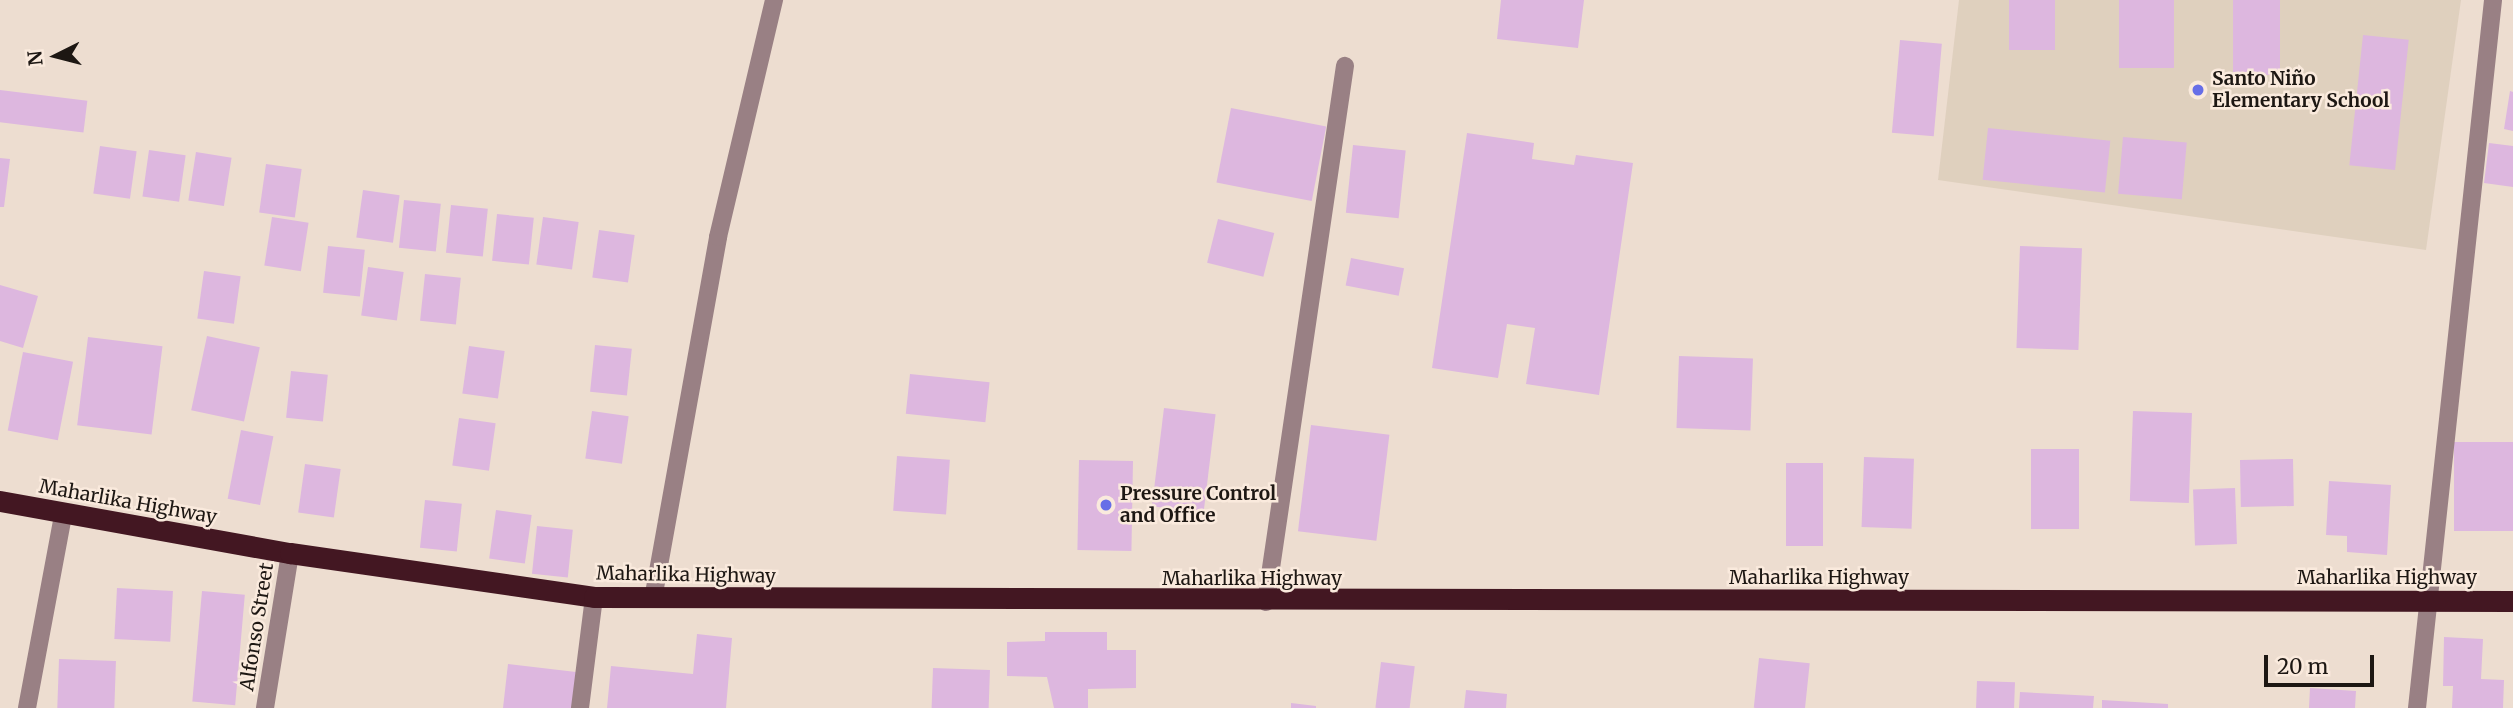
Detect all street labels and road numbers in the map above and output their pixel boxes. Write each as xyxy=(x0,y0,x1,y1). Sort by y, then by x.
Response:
street label: Maharlika Highway xyxy=(37,475,219,529)
street label: Alfonso Street xyxy=(236,561,278,693)
street label: Maharlika Highway xyxy=(596,562,776,588)
street label: Maharlika Highway xyxy=(1729,567,1909,589)
street label: Maharlika Highway xyxy=(2297,567,2477,589)
street label: Maharlika Highway xyxy=(1162,568,1342,590)

